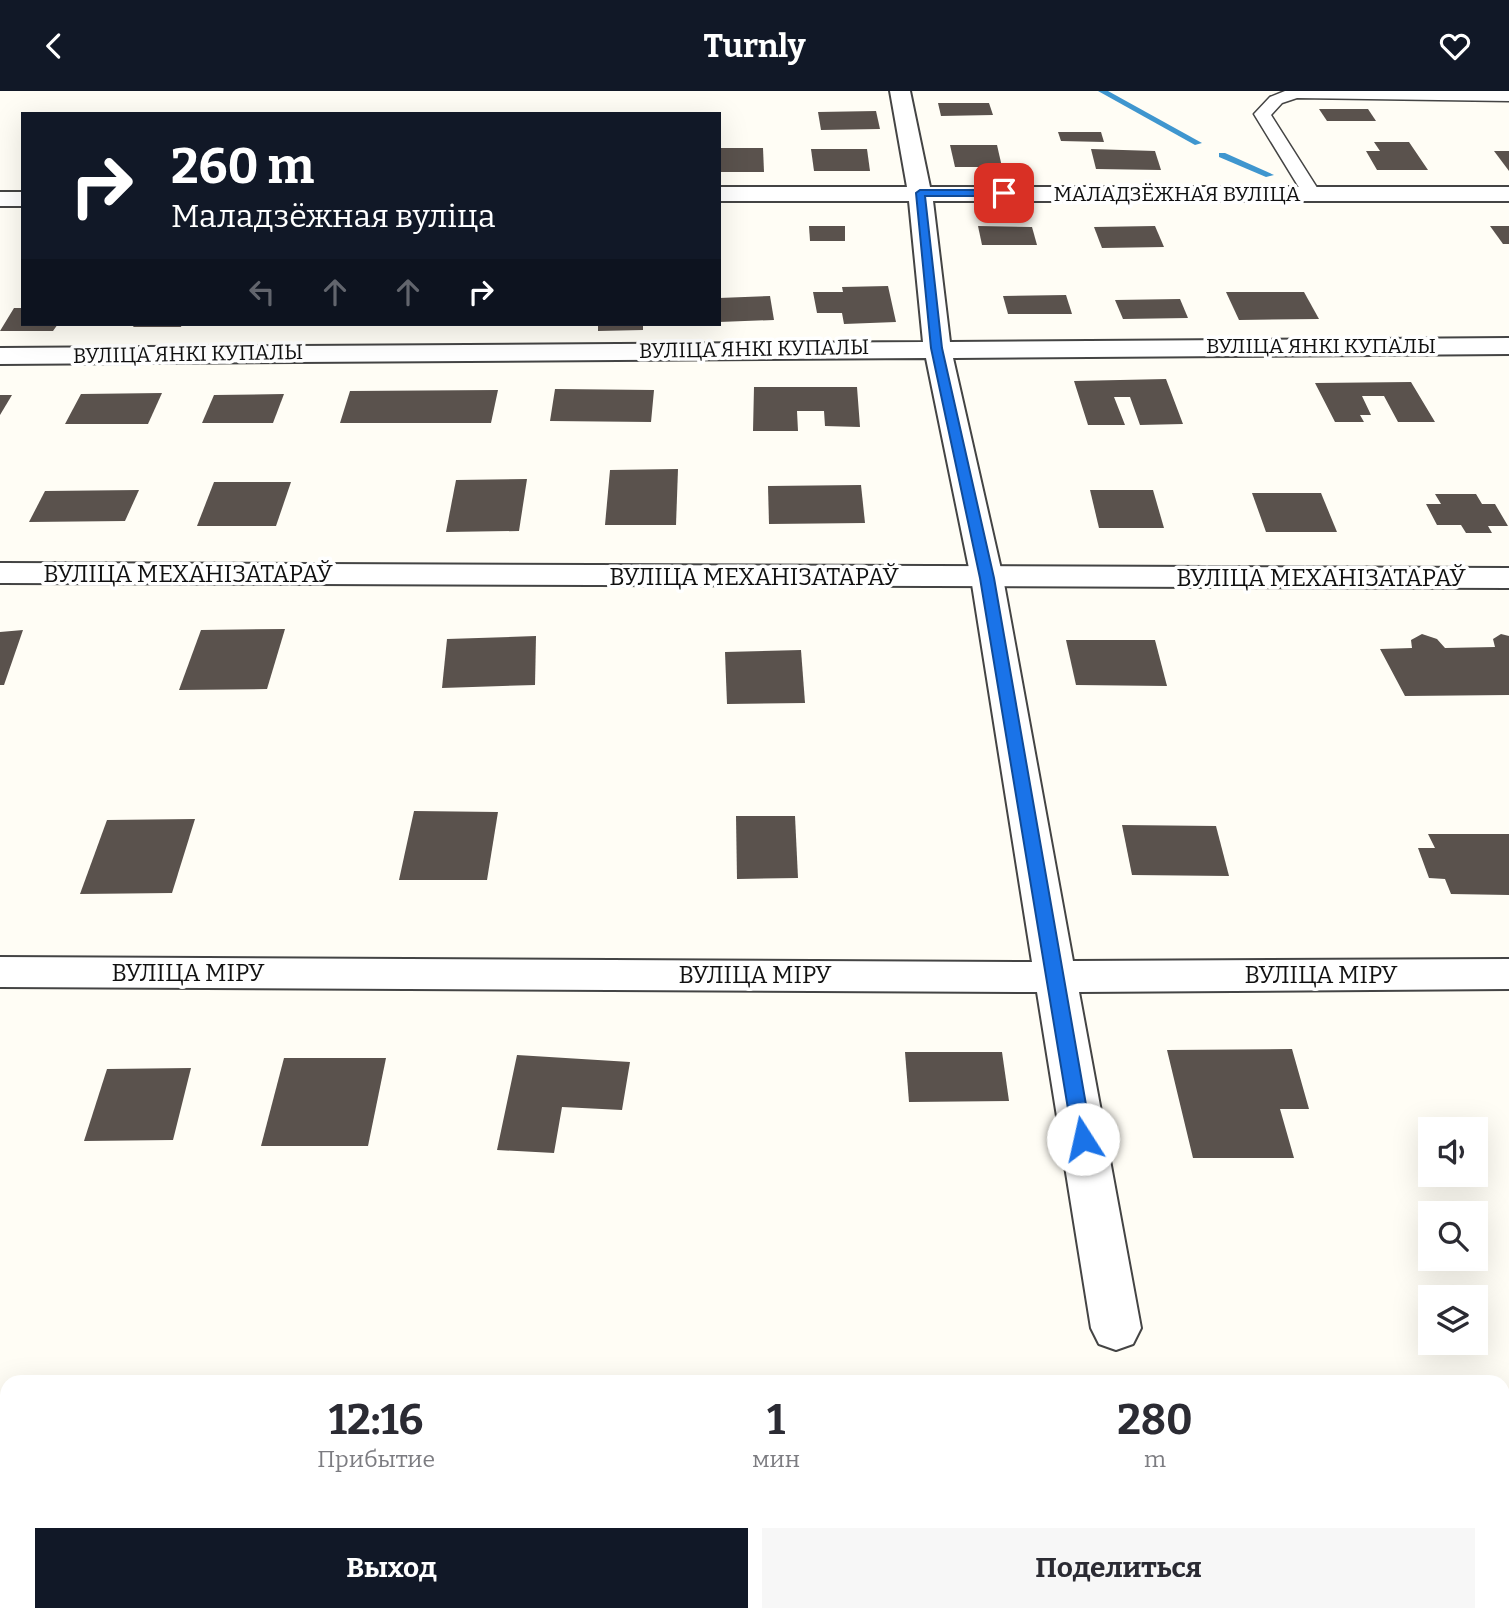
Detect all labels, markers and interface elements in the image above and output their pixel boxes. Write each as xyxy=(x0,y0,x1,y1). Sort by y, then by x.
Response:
icon: back xyxy=(35,27,73,65)
text: Turnly xyxy=(703,27,806,65)
icon: heart xyxy=(1436,27,1474,65)
text: 260 m xyxy=(171,137,314,196)
icon: right xyxy=(56,140,147,231)
pin xyxy=(974,163,1034,223)
icon: arrive xyxy=(985,174,1023,212)
street label: МАЛАДЗЁЖНАЯ ВУЛІЦА xyxy=(1053,181,1301,207)
text: Маладзёжная вуліца xyxy=(171,197,495,235)
icon: left xyxy=(243,273,281,311)
icon: ahead xyxy=(316,273,354,311)
icon: ahead xyxy=(389,273,427,311)
icon: right xyxy=(462,273,500,311)
street label: ВУЛІЦА ЯНКІ КУПАЛЫ xyxy=(1206,333,1436,359)
street label: ВУЛІЦА ЯНКІ КУПАЛЫ xyxy=(639,334,869,364)
street label: ВУЛІЦА ЯНКІ КУПАЛЫ xyxy=(73,339,303,369)
street label: ВУЛІЦА МЕХАНІЗАТАРАЎ xyxy=(43,560,334,588)
street label: ВУЛІЦА МЕХАНІЗАТАРАЎ xyxy=(609,563,900,591)
street label: ВУЛІЦА МЕХАНІЗАТАРАЎ xyxy=(1176,564,1467,592)
street label: ВУЛІЦА МІРУ xyxy=(111,959,265,987)
street label: ВУЛІЦА МІРУ xyxy=(678,961,832,989)
street label: ВУЛІЦА МІРУ xyxy=(1244,961,1398,989)
position arrow xyxy=(1046,1102,1120,1176)
map controls xyxy=(1418,1117,1488,1355)
button: sound xyxy=(1418,1117,1488,1187)
button: search xyxy=(1418,1201,1488,1271)
button: layers xyxy=(1418,1285,1488,1355)
text: 12:16 xyxy=(329,1395,423,1445)
text: 1 xyxy=(767,1395,785,1445)
text: 280 xyxy=(1117,1395,1193,1445)
text: Прибытие xyxy=(317,1445,435,1473)
text: мин xyxy=(752,1445,800,1473)
text: m xyxy=(1144,1445,1166,1473)
button: Выход xyxy=(35,1528,748,1608)
button: Поделиться xyxy=(762,1528,1475,1608)

